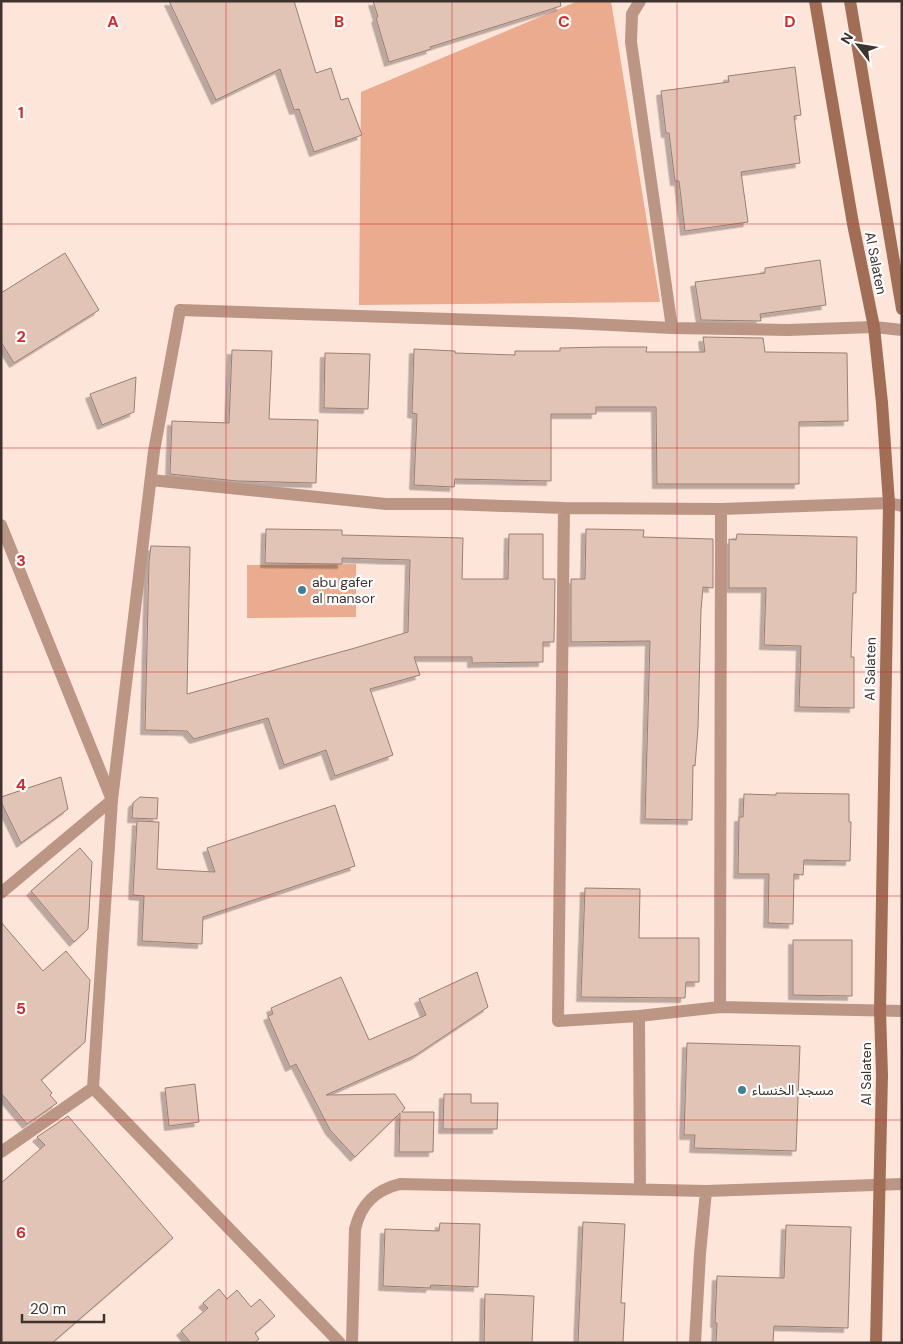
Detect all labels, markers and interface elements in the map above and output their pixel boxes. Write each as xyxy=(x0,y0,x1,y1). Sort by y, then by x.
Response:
text: A xyxy=(107,11,119,32)
text: B xyxy=(334,11,344,32)
text: C xyxy=(558,11,570,32)
text: D xyxy=(784,11,796,32)
north arrow xyxy=(833,20,883,70)
text: N xyxy=(837,29,857,47)
text: 1 xyxy=(18,102,24,123)
street label: Al Salaten xyxy=(861,230,891,296)
text: 2 xyxy=(16,326,26,347)
text: 3 xyxy=(16,550,26,571)
place label: abu gafer al mansor xyxy=(312,573,375,607)
marker: abu gafer al mansor xyxy=(296,584,308,596)
street label: Al Salaten xyxy=(860,637,880,701)
text: 4 xyxy=(16,774,26,795)
text: 5 xyxy=(16,998,26,1019)
street label: Al Salaten xyxy=(857,1042,875,1106)
place label: مسجد الخنساء xyxy=(752,1081,834,1099)
marker: مسجد الخنساء xyxy=(736,1084,748,1096)
text: 6 xyxy=(16,1222,26,1243)
scale bar xyxy=(22,1292,105,1324)
text: 20 m xyxy=(30,1299,66,1319)

